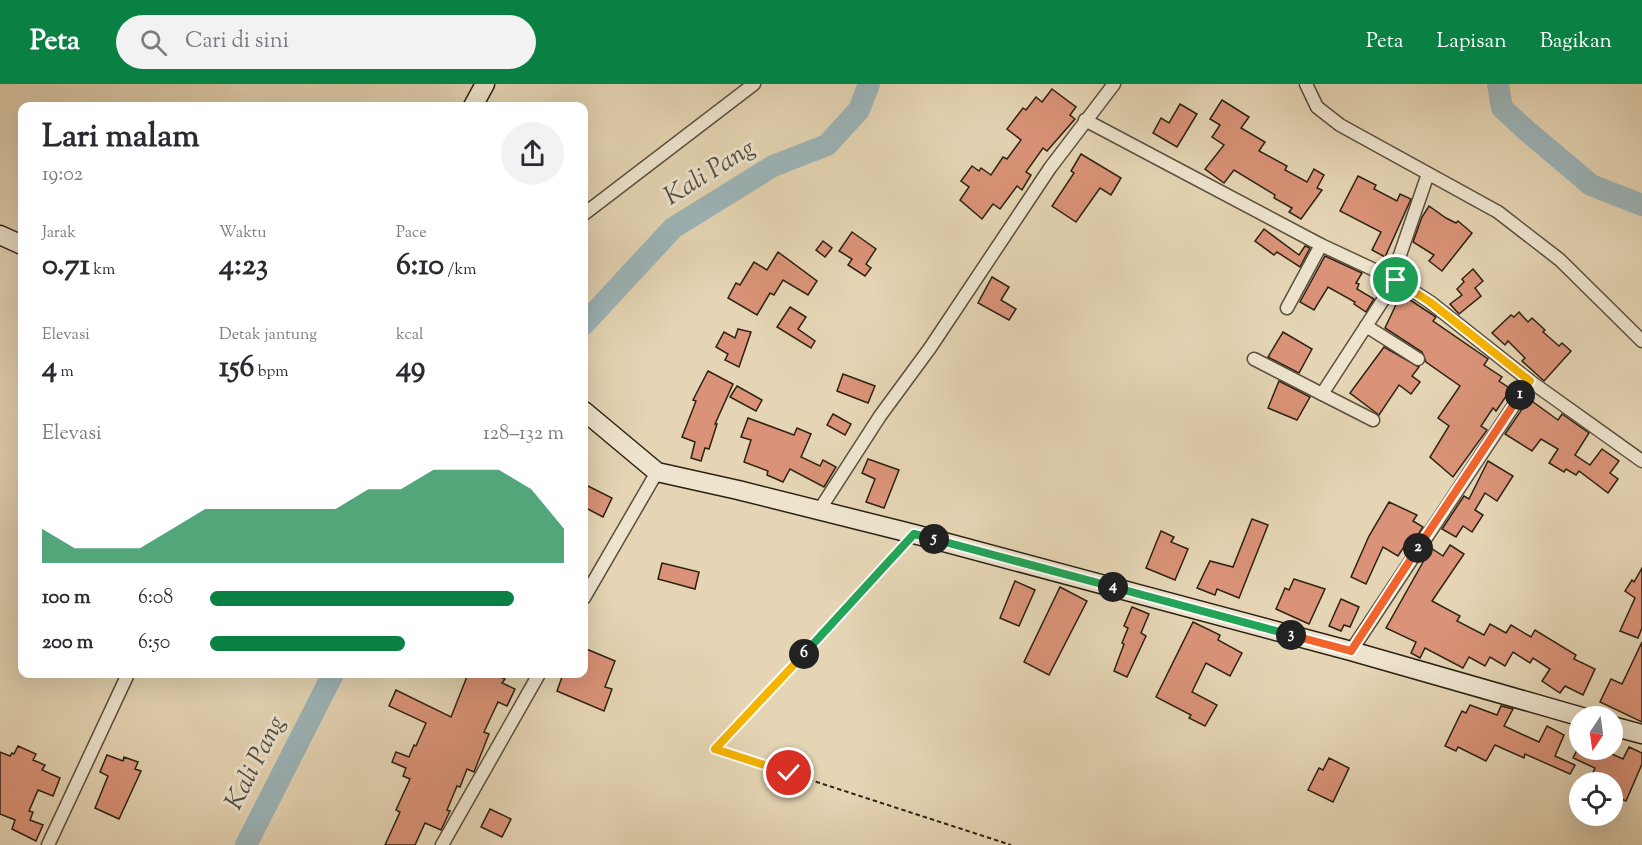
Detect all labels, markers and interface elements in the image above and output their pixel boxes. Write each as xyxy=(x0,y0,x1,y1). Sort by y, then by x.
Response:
search box xyxy=(116,15,536,69)
text: Peta xyxy=(30,22,80,62)
icon: search xyxy=(137,26,170,59)
text: Cari di sini xyxy=(185,26,289,58)
text: Peta xyxy=(1366,27,1404,57)
text: Lapisan xyxy=(1437,27,1507,57)
text: Bagikan xyxy=(1540,27,1612,57)
text: Lari malam xyxy=(42,114,200,162)
button: share xyxy=(501,122,564,185)
water label: Kali Pang xyxy=(657,130,763,216)
text: 19:02 xyxy=(42,161,83,190)
text: Jarak xyxy=(42,222,76,245)
text: Waktu xyxy=(219,222,266,245)
text: Pace xyxy=(396,222,427,245)
text: 0.71 xyxy=(42,245,90,288)
text: 4:23 xyxy=(219,245,268,288)
text: 6:10 xyxy=(396,245,444,288)
pin xyxy=(1370,254,1421,305)
text: km xyxy=(90,259,115,282)
text: /km xyxy=(444,259,477,282)
icon: arrive xyxy=(1379,263,1412,296)
text: Elevasi xyxy=(42,324,90,347)
text: Detak jantung xyxy=(219,324,317,347)
text: kcal xyxy=(396,324,424,347)
text: 4 xyxy=(42,347,57,390)
text: 156 xyxy=(219,347,254,390)
text: 49 xyxy=(396,347,425,390)
text: m xyxy=(57,361,74,384)
text: bpm xyxy=(254,361,289,384)
pin: 1 xyxy=(1505,380,1535,410)
text: 1 xyxy=(1517,383,1523,406)
text: Elevasi xyxy=(42,420,102,449)
text: 128–132 m xyxy=(483,420,564,449)
pin: 5 xyxy=(919,524,949,554)
text: 5 xyxy=(931,527,937,550)
pin: 2 xyxy=(1403,533,1433,563)
text: 2 xyxy=(1414,536,1422,559)
pin: 4 xyxy=(1098,572,1128,602)
text: 4 xyxy=(1109,575,1117,598)
text: 100 m xyxy=(42,584,91,613)
text: 6:08 xyxy=(138,584,173,613)
pin: 3 xyxy=(1276,620,1306,650)
text: 3 xyxy=(1288,623,1294,646)
text: 200 m xyxy=(42,629,93,658)
text: 6:50 xyxy=(138,629,170,658)
pin: 6 xyxy=(789,639,819,669)
text: 6 xyxy=(800,642,808,665)
north arrow xyxy=(1569,706,1623,760)
map controls xyxy=(1569,706,1623,826)
water label: Kali Pang xyxy=(216,709,296,817)
pin xyxy=(763,747,814,798)
icon: check xyxy=(772,756,805,789)
button: locate xyxy=(1569,772,1623,826)

